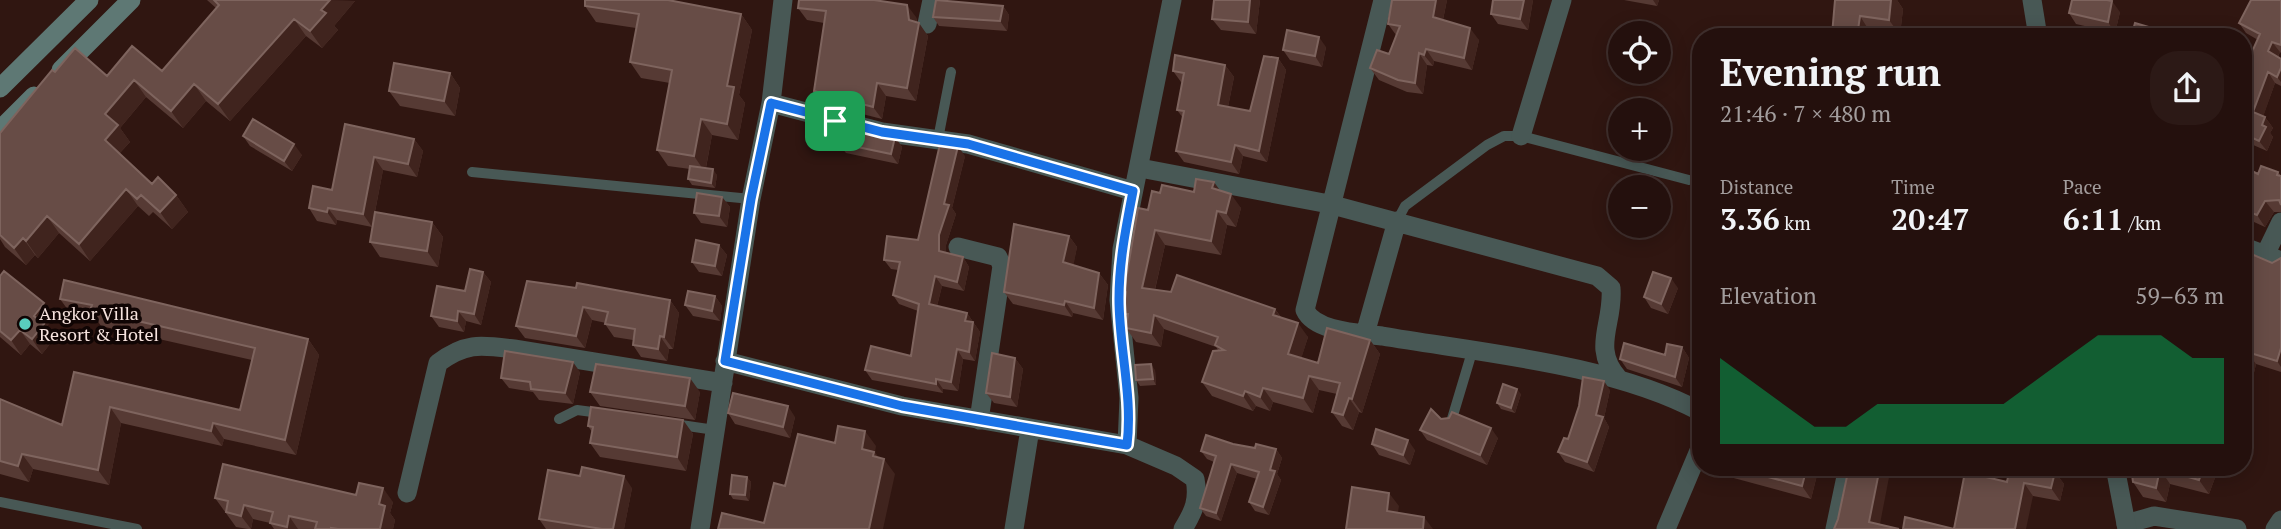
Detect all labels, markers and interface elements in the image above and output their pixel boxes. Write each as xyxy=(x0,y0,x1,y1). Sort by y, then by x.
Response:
map controls xyxy=(1608,21,1671,238)
button: locate xyxy=(1608,21,1671,84)
text: Evening run xyxy=(1720,47,1941,97)
button: share xyxy=(2150,51,2224,125)
pin xyxy=(805,91,865,151)
button: + xyxy=(1608,98,1671,161)
text: 21:46 · 7 × 480 m xyxy=(1720,98,1891,129)
icon: arrive xyxy=(816,102,854,140)
text: Distance xyxy=(1720,174,1793,199)
text: Time xyxy=(1891,174,1935,199)
text: Pace xyxy=(2063,174,2102,199)
button: − xyxy=(1608,175,1671,238)
text: 3.36 xyxy=(1720,199,1780,239)
text: 20:47 xyxy=(1891,199,1969,239)
text: 6:11 xyxy=(2063,199,2124,239)
text: km xyxy=(1780,210,1811,235)
text: /km xyxy=(2124,210,2161,235)
text: Elevation xyxy=(1720,280,1817,311)
text: 59–63 m xyxy=(2135,280,2224,311)
place label: Angkor Villa Resort & Hotel xyxy=(39,301,159,346)
marker: Angkor Villa Resort & Hotel xyxy=(17,316,33,332)

